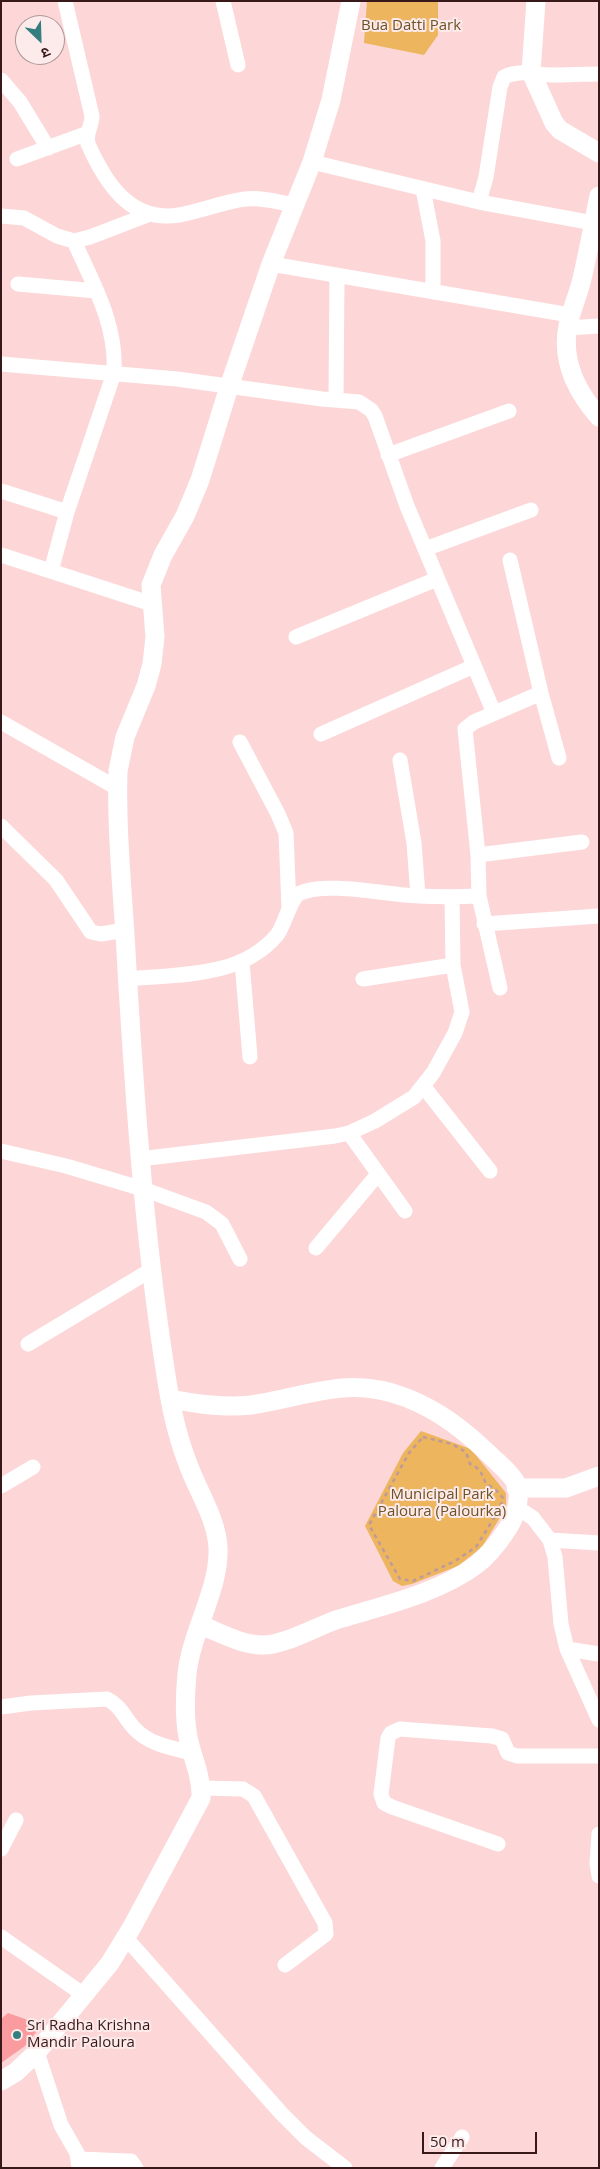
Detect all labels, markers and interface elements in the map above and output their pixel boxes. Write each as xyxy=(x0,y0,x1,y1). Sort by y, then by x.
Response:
north arrow xyxy=(15,15,65,65)
park label: Bua Datti Park xyxy=(361,17,461,35)
text: उ xyxy=(38,43,54,64)
park label: Municipal Park Paloura (Palourka) xyxy=(378,1486,506,1521)
place label: Sri Radha Krishna Mandir Paloura xyxy=(27,2017,150,2052)
marker: Sri Radha Krishna Mandir Paloura xyxy=(11,2029,23,2041)
scale bar xyxy=(425,2122,540,2154)
text: 50 m xyxy=(430,2131,465,2151)

